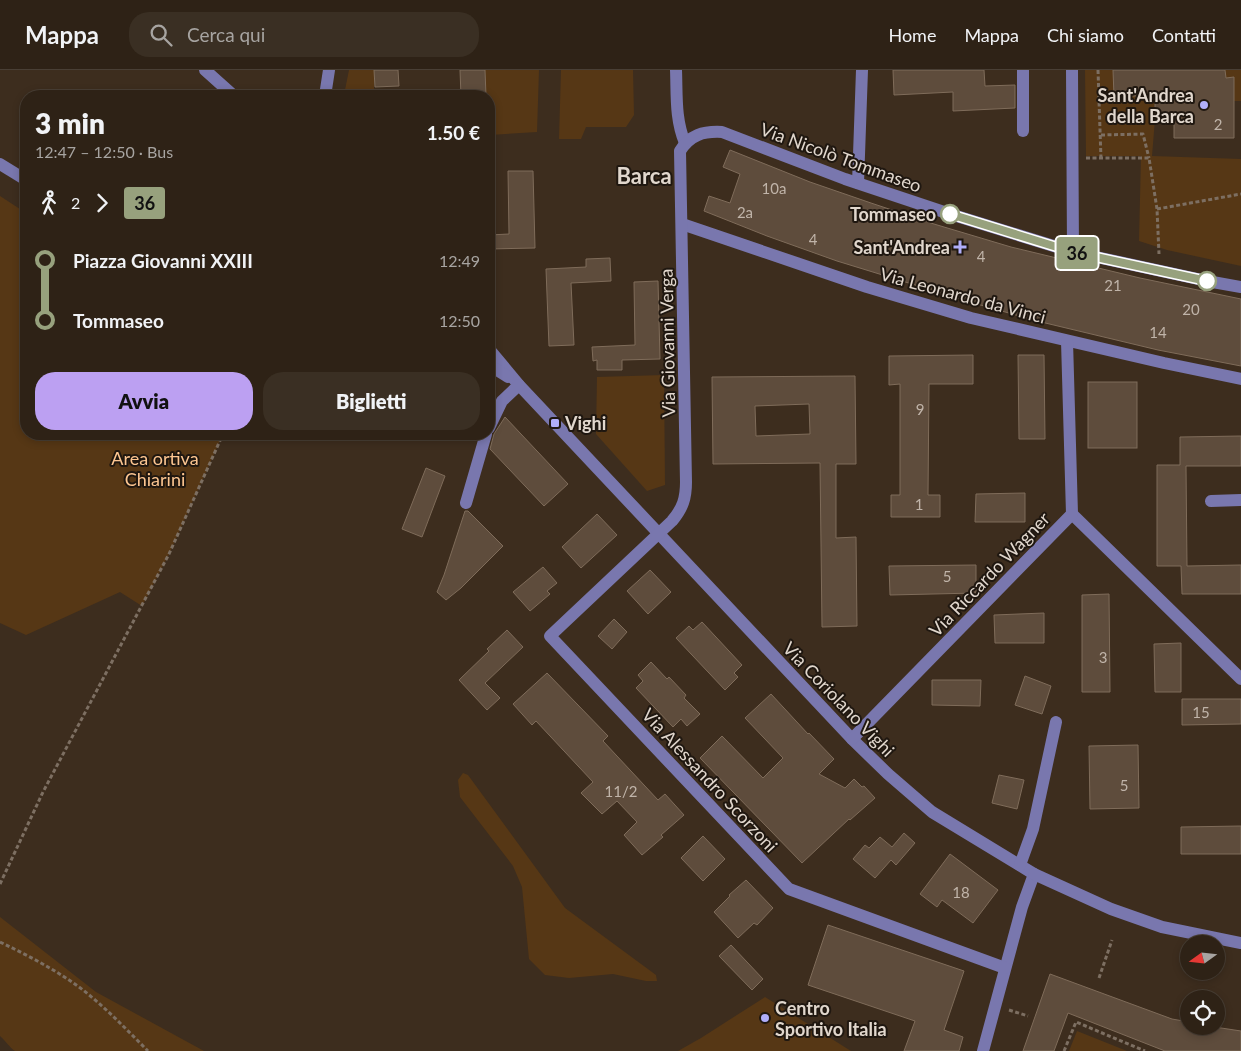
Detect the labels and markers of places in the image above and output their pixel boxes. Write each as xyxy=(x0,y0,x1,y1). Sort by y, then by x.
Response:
place label: Sant'Andrea della Barca xyxy=(1098,84,1194,127)
marker: Sant'Andrea della Barca xyxy=(1198,99,1210,111)
place label: Tommaseo xyxy=(850,203,936,225)
marker: Tommaseo xyxy=(940,204,960,224)
place label: Sant'Andrea xyxy=(854,236,950,258)
marker: Sant'Andrea xyxy=(954,241,966,253)
unlabelled marker xyxy=(1197,271,1217,291)
place label: Vighi xyxy=(564,412,606,434)
marker: Vighi xyxy=(549,417,561,429)
place label: Centro Sportivo Italia xyxy=(775,997,887,1040)
marker: Centro Sportivo Italia xyxy=(759,1012,771,1024)

